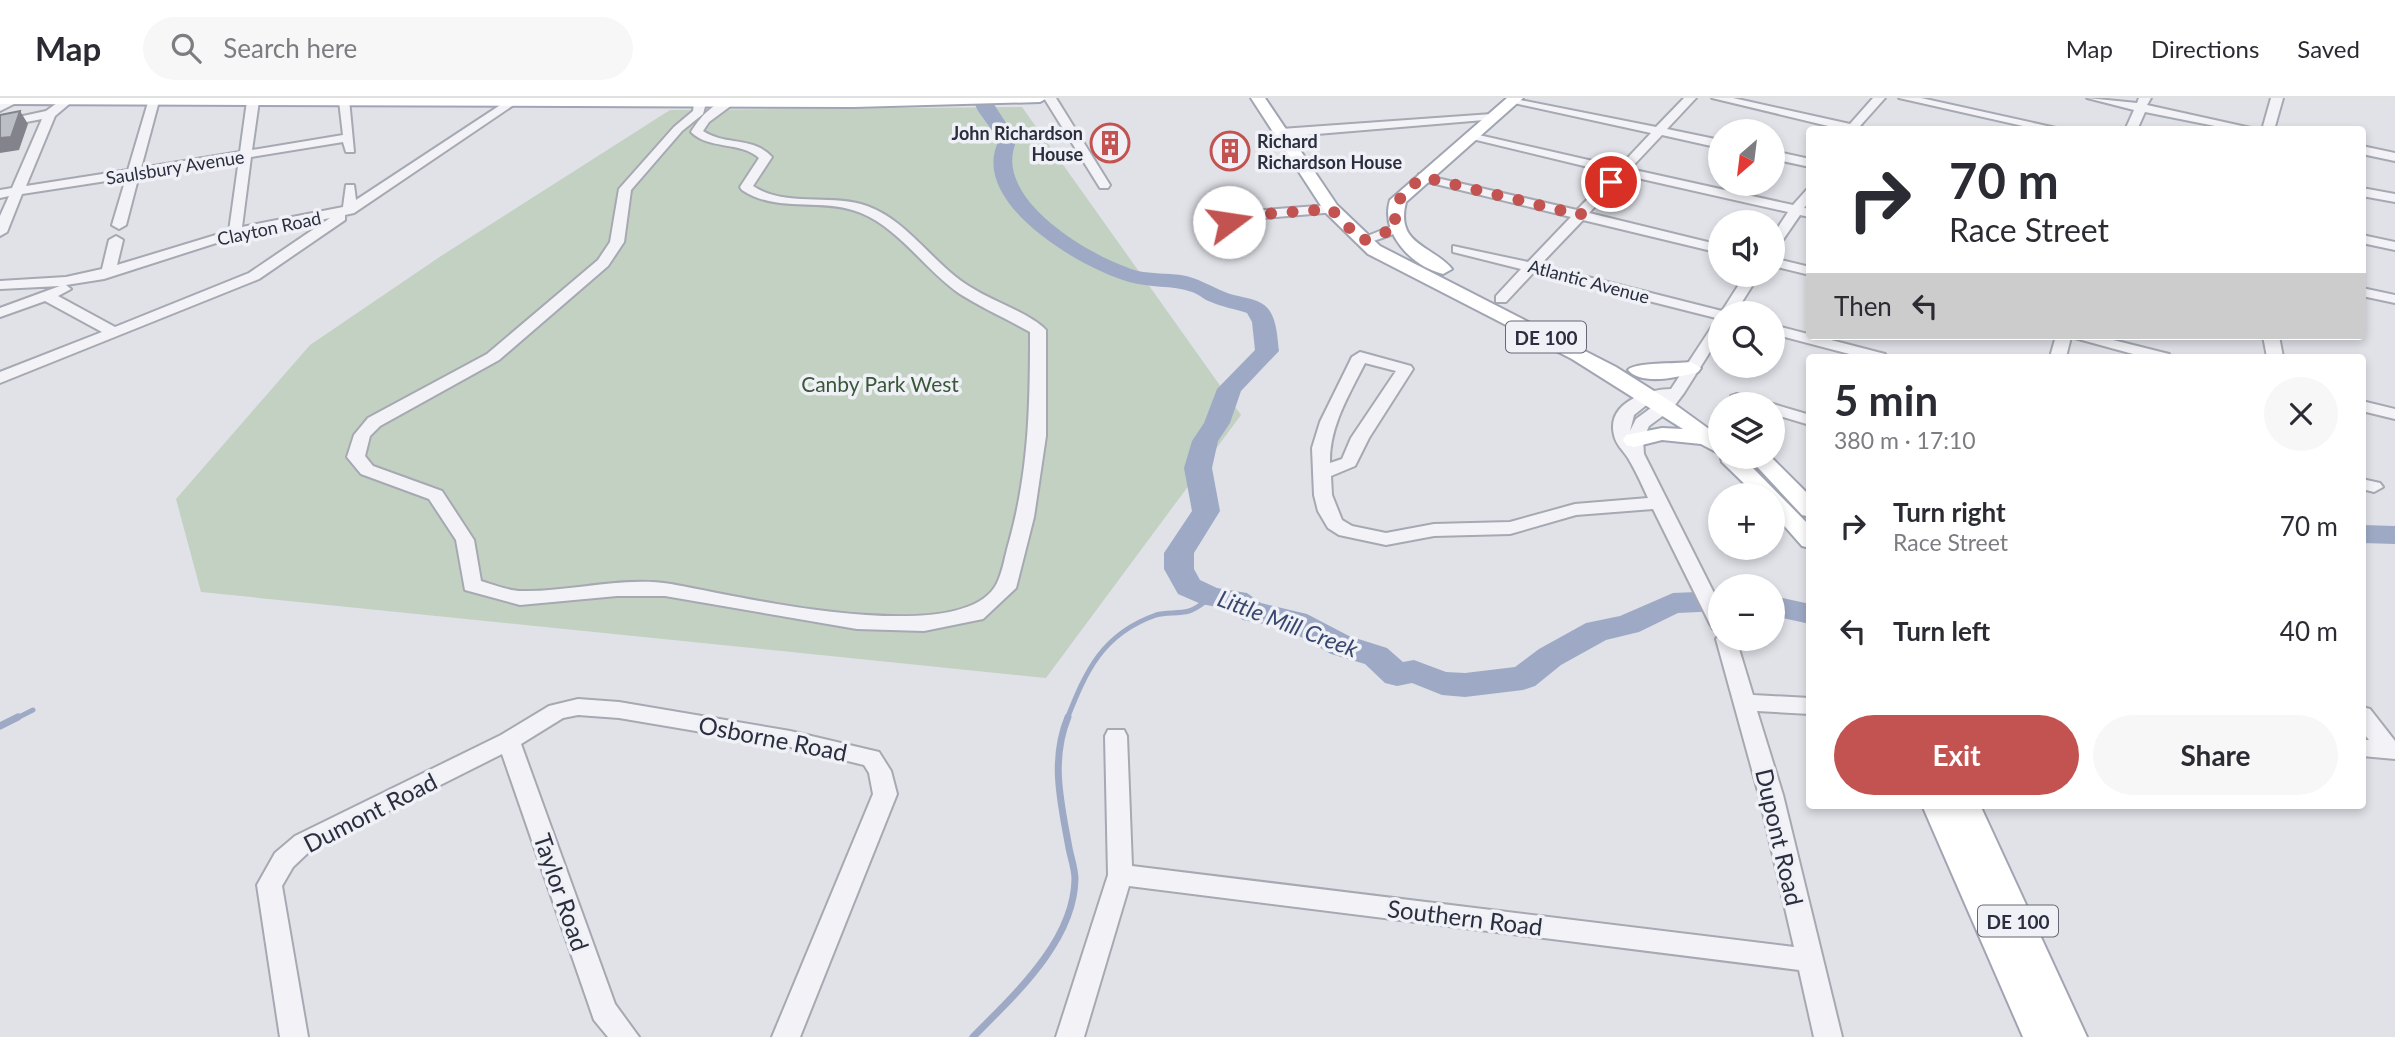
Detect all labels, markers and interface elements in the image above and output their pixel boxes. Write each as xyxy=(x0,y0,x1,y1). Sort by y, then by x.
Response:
search box xyxy=(143,17,633,80)
text: Map xyxy=(35,28,101,68)
icon: search xyxy=(167,29,205,67)
text: Search here xyxy=(223,32,357,64)
text: Map xyxy=(2066,34,2113,63)
text: Directions xyxy=(2151,34,2259,63)
text: Saved xyxy=(2297,34,2360,63)
north arrow xyxy=(1708,119,1785,196)
map controls xyxy=(1708,119,1785,651)
place label: John Richardson House xyxy=(951,122,1083,165)
building icon: John Richardson House xyxy=(1089,122,1131,164)
building icon: Richard Richardson House xyxy=(1209,130,1251,172)
place label: Richard Richardson House xyxy=(1257,130,1402,173)
street label: Saulsbury Avenue xyxy=(104,145,246,189)
text: 70 m xyxy=(1949,151,2059,209)
pin xyxy=(1581,152,1641,212)
icon: right xyxy=(1834,154,1925,245)
icon: arrive xyxy=(1592,163,1630,201)
position arrow xyxy=(1192,185,1266,259)
street label: Clayton Road xyxy=(215,206,323,250)
button: sound xyxy=(1708,210,1785,287)
text: Race Street xyxy=(1949,210,2109,249)
street label: Atlantic Avenue xyxy=(1526,254,1652,308)
icon: left xyxy=(1906,287,1944,325)
text: Then xyxy=(1834,290,1892,322)
button: search xyxy=(1708,301,1785,378)
road number: DE 100 xyxy=(1506,322,1586,353)
park label: Canby Park West xyxy=(801,371,959,396)
text: 5 min xyxy=(1834,375,1938,425)
button: close xyxy=(2264,377,2338,451)
button: layers xyxy=(1708,392,1785,469)
text: 380 m · 17:10 xyxy=(1834,426,1976,454)
button: + xyxy=(1708,483,1785,560)
text: Turn right xyxy=(1893,496,2006,528)
icon: right xyxy=(1834,507,1872,545)
text: 70 m xyxy=(2280,510,2338,542)
text: Race Street xyxy=(1893,528,2008,556)
button: − xyxy=(1708,574,1785,651)
water label: Little Mill Creek xyxy=(1214,583,1363,663)
icon: left xyxy=(1834,612,1872,650)
text: Turn left xyxy=(1893,615,1990,647)
text: 40 m xyxy=(2280,615,2338,647)
street label: Osborne Road xyxy=(696,709,850,767)
button: Exit xyxy=(1834,715,2079,795)
button: Share xyxy=(2093,715,2338,795)
street label: Dumont Road xyxy=(298,766,442,858)
street label: Dupont Road xyxy=(1750,766,1810,908)
street label: Taylor Road xyxy=(528,829,596,955)
street label: Southern Road xyxy=(1386,893,1544,941)
road number: DE 100 xyxy=(1978,906,2058,936)

